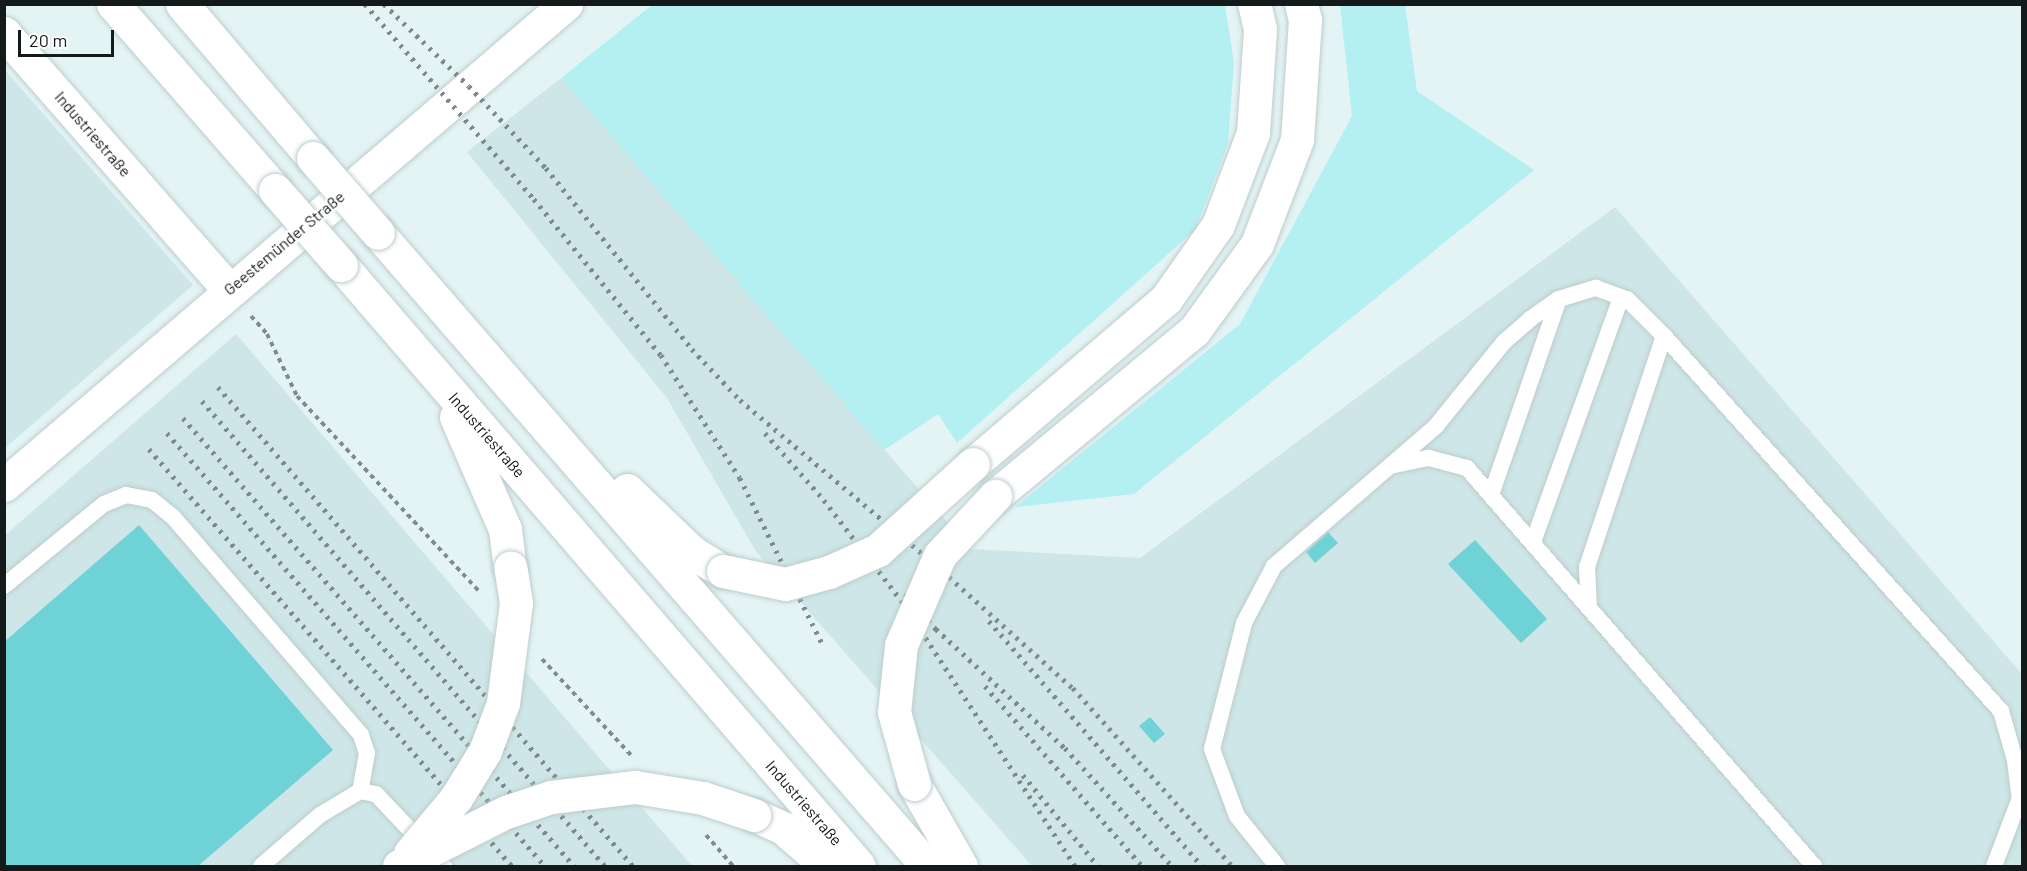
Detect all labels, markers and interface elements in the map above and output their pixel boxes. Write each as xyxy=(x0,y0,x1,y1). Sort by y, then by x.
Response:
scale bar xyxy=(21,18,117,56)
text: 20 m xyxy=(29,29,67,51)
street label: Industriestraße xyxy=(51,87,135,181)
street label: Geestemünder Straße xyxy=(220,187,348,299)
street label: Industriestraße xyxy=(445,388,529,482)
street label: Industriestraße xyxy=(762,756,846,850)

